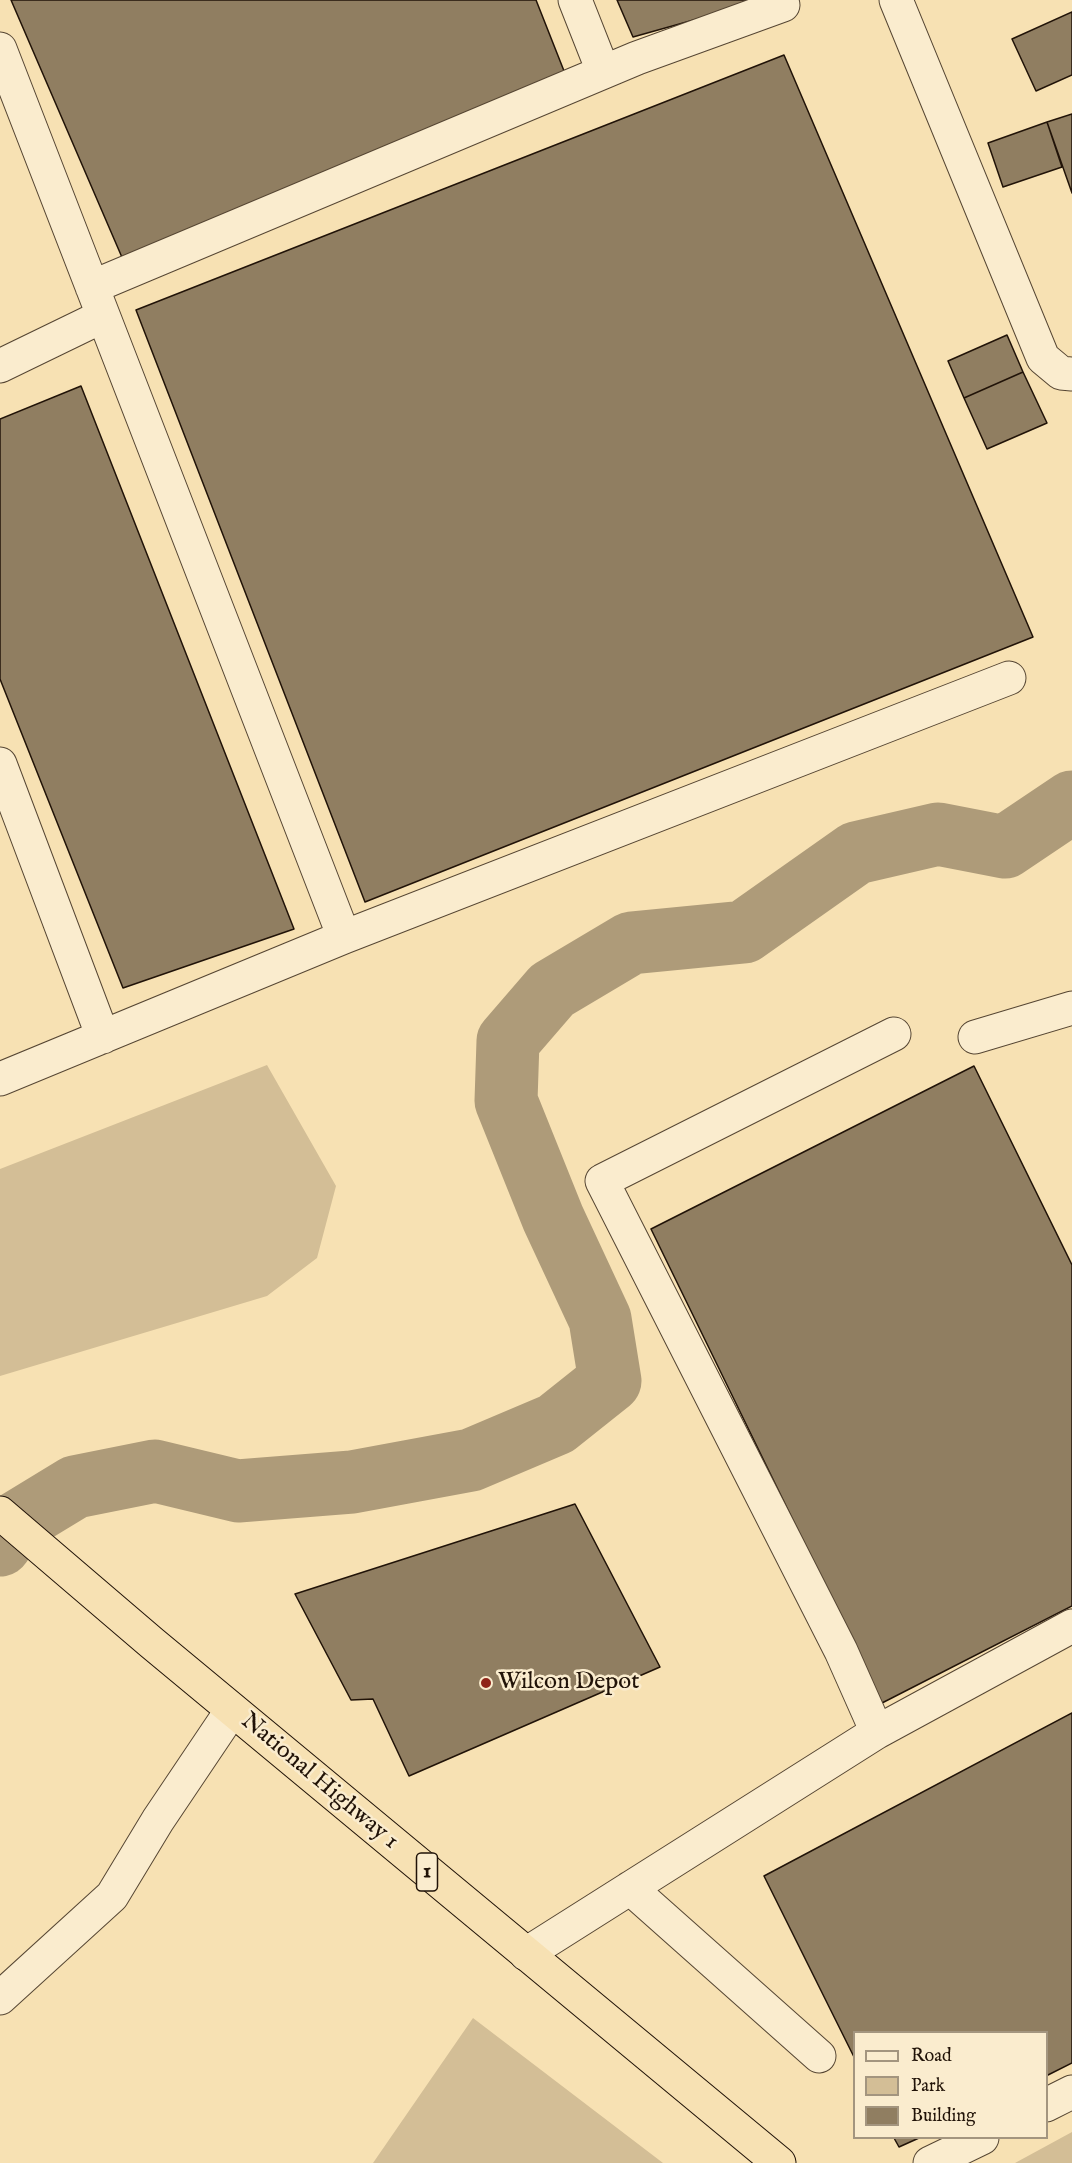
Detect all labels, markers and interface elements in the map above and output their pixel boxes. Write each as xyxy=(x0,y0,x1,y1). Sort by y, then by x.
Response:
place label: Wilcon Depot xyxy=(498,1669,639,1697)
marker: Wilcon Depot xyxy=(479,1676,493,1690)
street label: National Highway 1 xyxy=(234,1708,404,1856)
road number: 1 xyxy=(416,1853,438,1891)
legend xyxy=(853,2031,1048,2139)
text: Road xyxy=(911,2045,952,2068)
text: Park xyxy=(911,2075,945,2098)
text: Building xyxy=(911,2105,976,2128)

